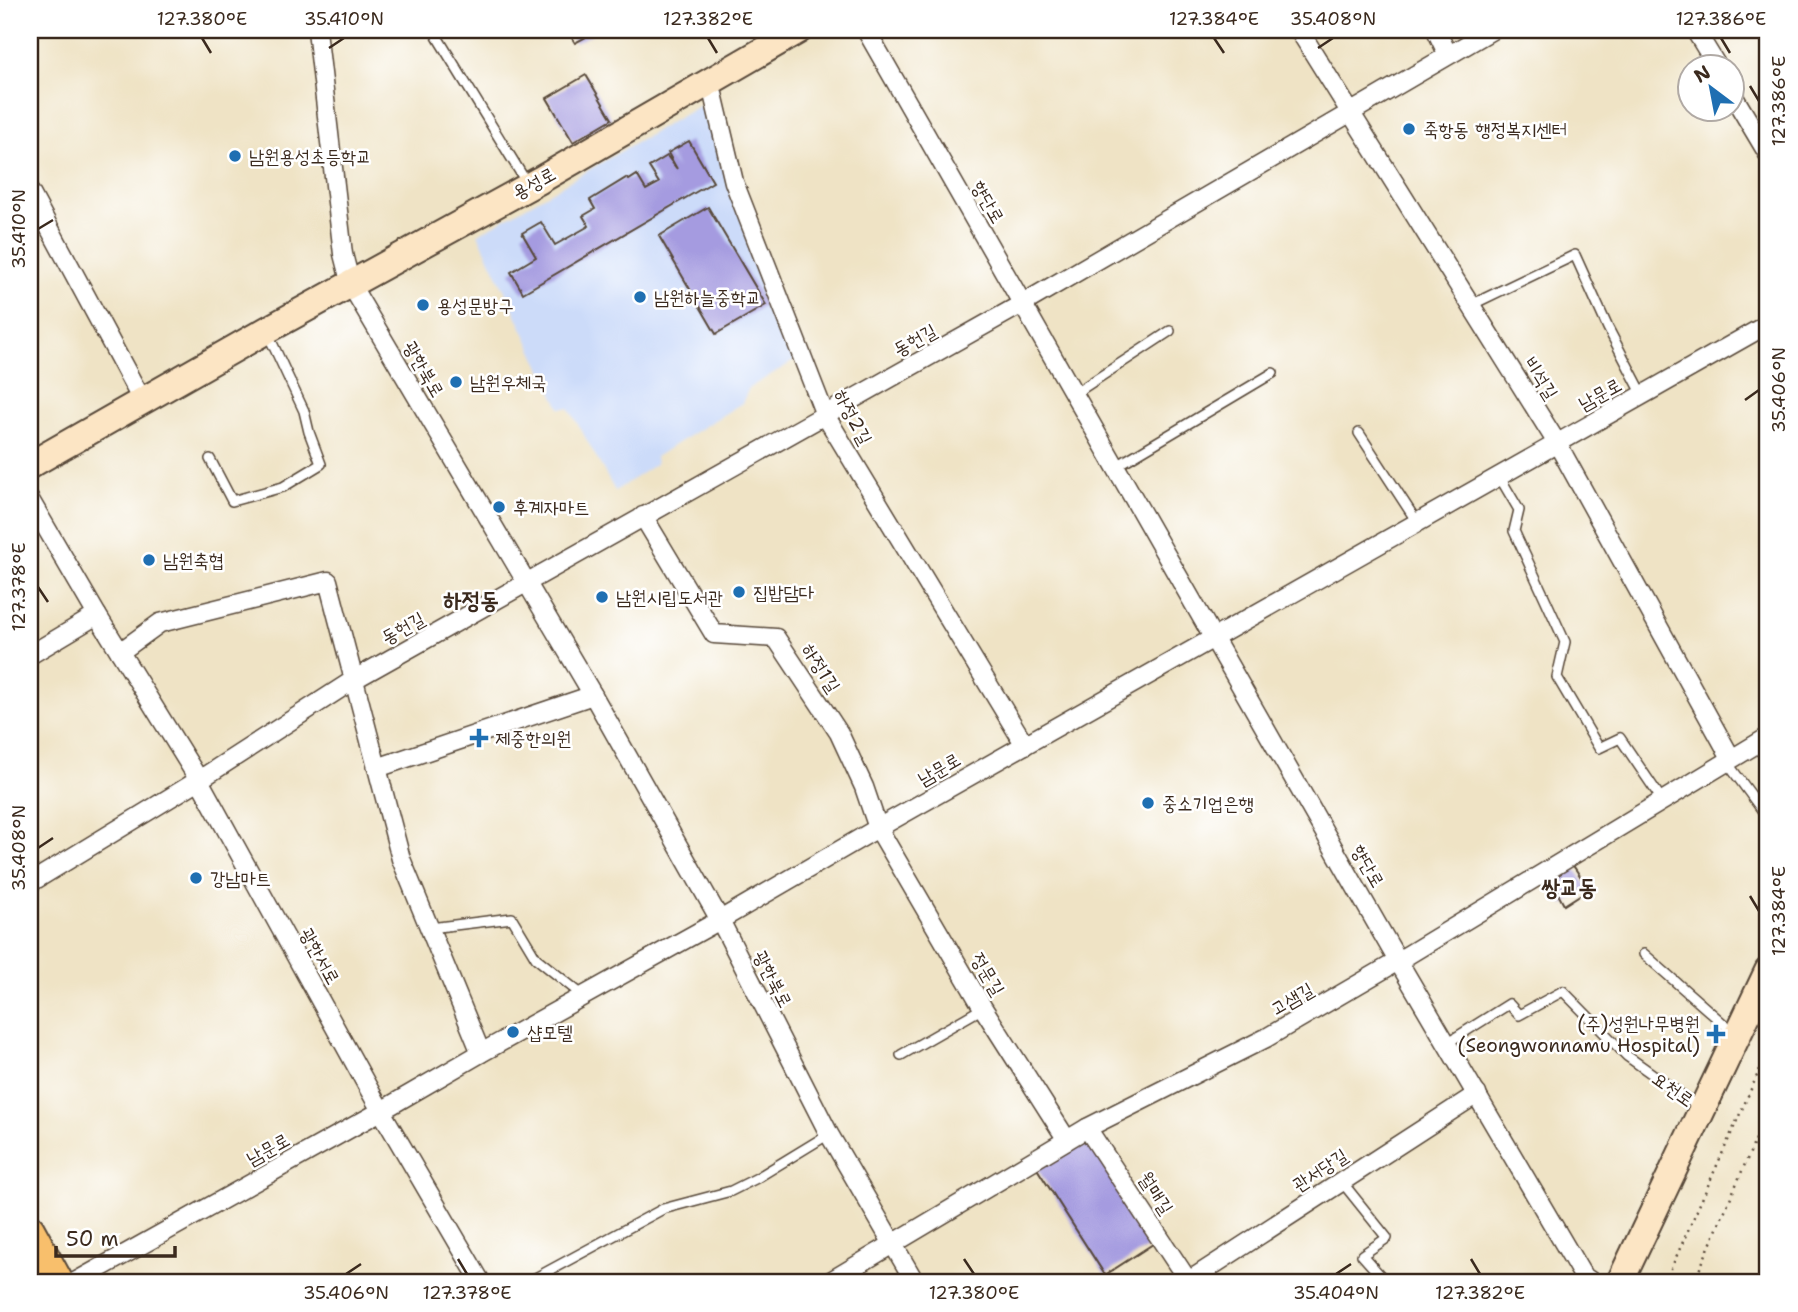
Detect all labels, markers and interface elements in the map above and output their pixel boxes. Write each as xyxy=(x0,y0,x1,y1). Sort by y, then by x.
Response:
text: 127.380°E xyxy=(157,7,247,31)
text: 35.410°N xyxy=(304,7,384,31)
text: 127.382°E xyxy=(663,7,753,31)
text: 127.384°E xyxy=(1169,7,1259,31)
text: 35.408°N xyxy=(1290,7,1376,31)
text: 127.386°E xyxy=(1676,7,1766,31)
north arrow xyxy=(1675,52,1745,122)
text: 127.386°E xyxy=(1767,56,1791,146)
text: N xyxy=(1689,59,1715,89)
place label: 죽항동 행정복지센터 xyxy=(1423,117,1567,142)
marker: 죽항동 행정복지센터 xyxy=(1401,121,1417,137)
place label: 남원용성초등학교 xyxy=(249,144,371,169)
marker: 남원용성초등학교 xyxy=(227,148,243,164)
street label: 용성로 xyxy=(508,161,560,205)
street label: 향단로 xyxy=(966,176,1010,228)
text: 35.410°N xyxy=(7,189,31,269)
place label: 남원하늘중학교 xyxy=(654,285,761,310)
marker: 남원하늘중학교 xyxy=(632,289,648,305)
place label: 용성문방구 xyxy=(437,293,513,318)
marker: 용성문방구 xyxy=(415,297,431,313)
street label: 동헌길 xyxy=(889,318,941,362)
street label: 광한북로 xyxy=(398,336,450,402)
text: 35.406°N xyxy=(1767,347,1791,433)
street label: 비석길 xyxy=(1518,352,1564,404)
place label: 남원우체국 xyxy=(470,370,546,395)
street label: 남문로 xyxy=(1574,372,1626,416)
marker: 남원우체국 xyxy=(448,374,464,390)
street label: 하정2길 xyxy=(828,385,878,449)
place label: 후계자마트 xyxy=(513,495,589,520)
marker: 후계자마트 xyxy=(491,499,507,515)
text: 127.378°E xyxy=(7,542,31,632)
place label: 남원축협 xyxy=(163,548,224,573)
marker: 남원축협 xyxy=(141,552,157,568)
place label: 집밥담다 xyxy=(753,580,815,605)
marker: 집밥담다 xyxy=(731,584,747,600)
district label: 하정동 xyxy=(443,585,499,615)
place label: 남원시립도서관 xyxy=(616,585,723,610)
marker: 남원시립도서관 xyxy=(594,589,610,605)
street label: 동헌길 xyxy=(377,606,429,650)
street label: 하정1길 xyxy=(796,639,846,697)
place label: 제중한의원 xyxy=(495,726,571,751)
marker: 제중한의원 xyxy=(469,728,489,748)
street label: 남문로 xyxy=(913,747,965,791)
place label: 중소기업은행 xyxy=(1162,791,1254,816)
marker: 중소기업은행 xyxy=(1140,795,1156,811)
text: 35.408°N xyxy=(7,805,31,891)
street label: 향단로 xyxy=(1346,840,1390,892)
place label: 강남마트 xyxy=(210,866,271,891)
text: 127.384°E xyxy=(1767,866,1791,956)
marker: 강남마트 xyxy=(188,870,204,886)
district label: 쌍교동 xyxy=(1541,872,1597,902)
street label: 광한서로 xyxy=(294,923,346,989)
street label: 광한북로 xyxy=(748,946,798,1012)
street label: 정문길 xyxy=(965,948,1011,1000)
street label: 고샘길 xyxy=(1266,977,1318,1021)
place label: (주)성원나무병원 (Seongwonnamu Hospital) xyxy=(1457,1011,1700,1058)
place label: 샵모텔 xyxy=(527,1020,573,1045)
marker: 샵모텔 xyxy=(505,1024,521,1040)
marker: (주)성원나무병원 (Seongwonnamu Hospital) xyxy=(1706,1024,1726,1044)
street label: 요천로 xyxy=(1647,1066,1699,1112)
street label: 남문로 xyxy=(242,1127,294,1171)
street label: 관서당길 xyxy=(1288,1143,1352,1197)
street label: 월매길 xyxy=(1133,1167,1179,1219)
scale bar xyxy=(56,1214,175,1258)
text: 50 m xyxy=(66,1225,119,1253)
text: 35.406°N xyxy=(303,1281,389,1305)
text: 127.378°E xyxy=(422,1281,512,1305)
text: 127.380°E xyxy=(929,1281,1019,1305)
text: 35.404°N xyxy=(1293,1281,1379,1305)
text: 127.382°E xyxy=(1435,1281,1525,1305)

